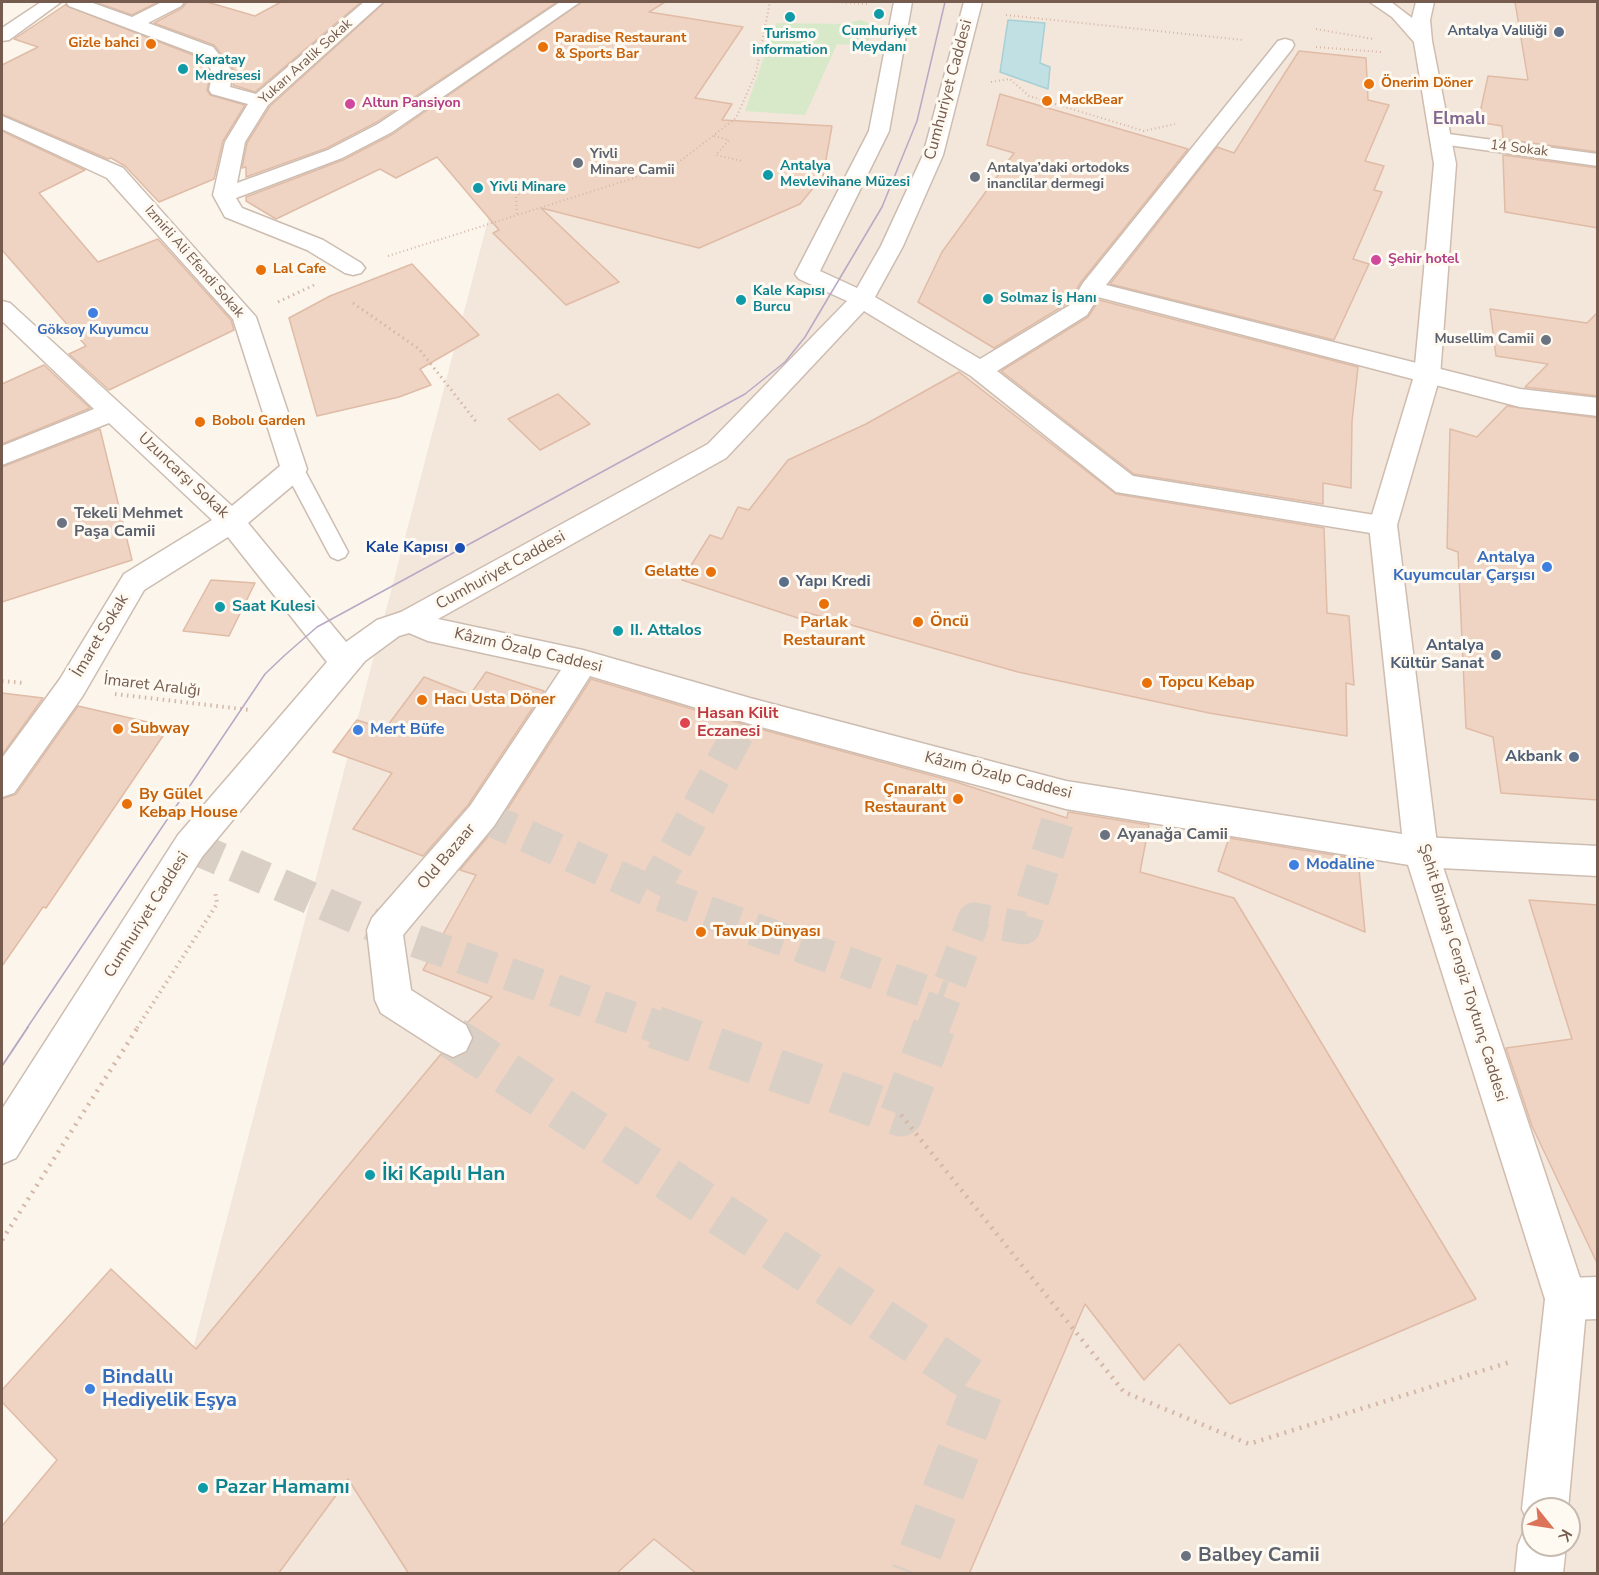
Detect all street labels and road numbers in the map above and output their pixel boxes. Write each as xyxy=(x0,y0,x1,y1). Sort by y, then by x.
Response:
street label: Yukarı Aralik Sokak xyxy=(256,16,356,108)
street label: Cumhuriyet Caddesi xyxy=(921,18,977,162)
street label: 14 Sokak xyxy=(1489,137,1549,161)
street label: Izmirli Ali Efendi Sokak xyxy=(141,202,247,322)
street label: Uzuncarşı Sokak xyxy=(134,429,232,523)
street label: Cumhuriyet Caddesi xyxy=(433,528,569,614)
street label: İmaret Sokak xyxy=(69,591,133,681)
street label: Kâzım Özalp Caddesi xyxy=(452,625,604,677)
street label: İmaret Aralığı xyxy=(102,671,202,701)
street label: Kâzım Özalp Caddesi xyxy=(922,748,1074,804)
street label: Old Bazaar xyxy=(414,820,480,894)
street label: Şehit Binbaşı Cengiz Toytunç Caddesi xyxy=(1414,842,1510,1104)
street label: Cumhuriyet Caddesi xyxy=(101,849,193,981)

